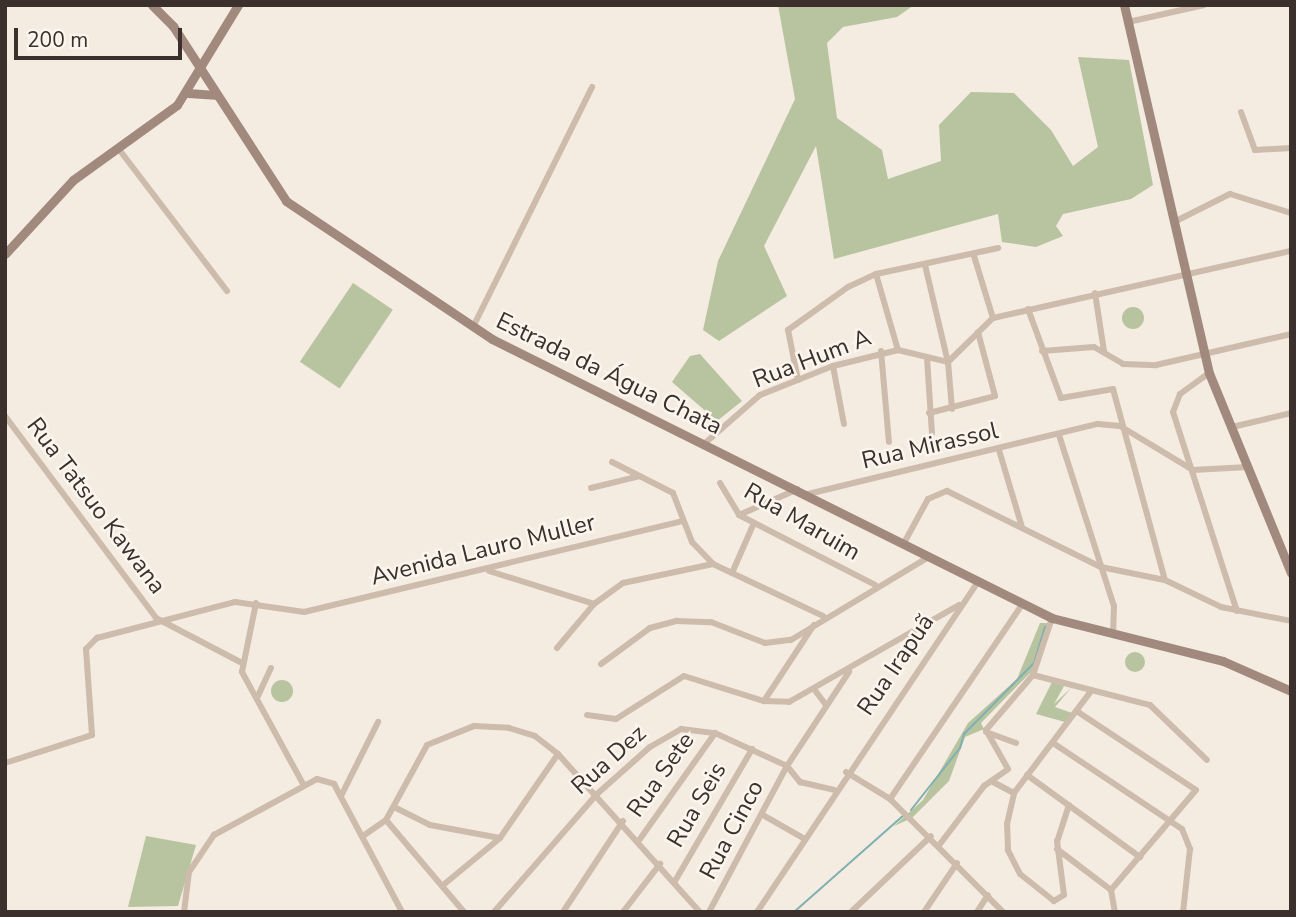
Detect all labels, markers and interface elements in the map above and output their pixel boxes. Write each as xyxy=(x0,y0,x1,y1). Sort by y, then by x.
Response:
scale bar xyxy=(18,14,186,58)
text: 200 m xyxy=(27,26,88,54)
street label: Estrada da Água Chata xyxy=(491,307,727,441)
street label: Rua Hum A xyxy=(749,323,875,395)
street label: Rua Tatsuo Kawana xyxy=(20,412,172,600)
street label: Rua Mirassol xyxy=(859,416,1001,476)
street label: Rua Maruim xyxy=(739,477,865,567)
street label: Avenida Lauro Muller xyxy=(368,508,598,592)
street label: Rua Irapuã xyxy=(852,609,940,721)
street label: Rua Dez xyxy=(566,719,652,801)
street label: Rua Sete xyxy=(621,727,701,823)
street label: Rua Seis xyxy=(661,758,733,852)
street label: Rua Cinco xyxy=(694,776,770,884)

